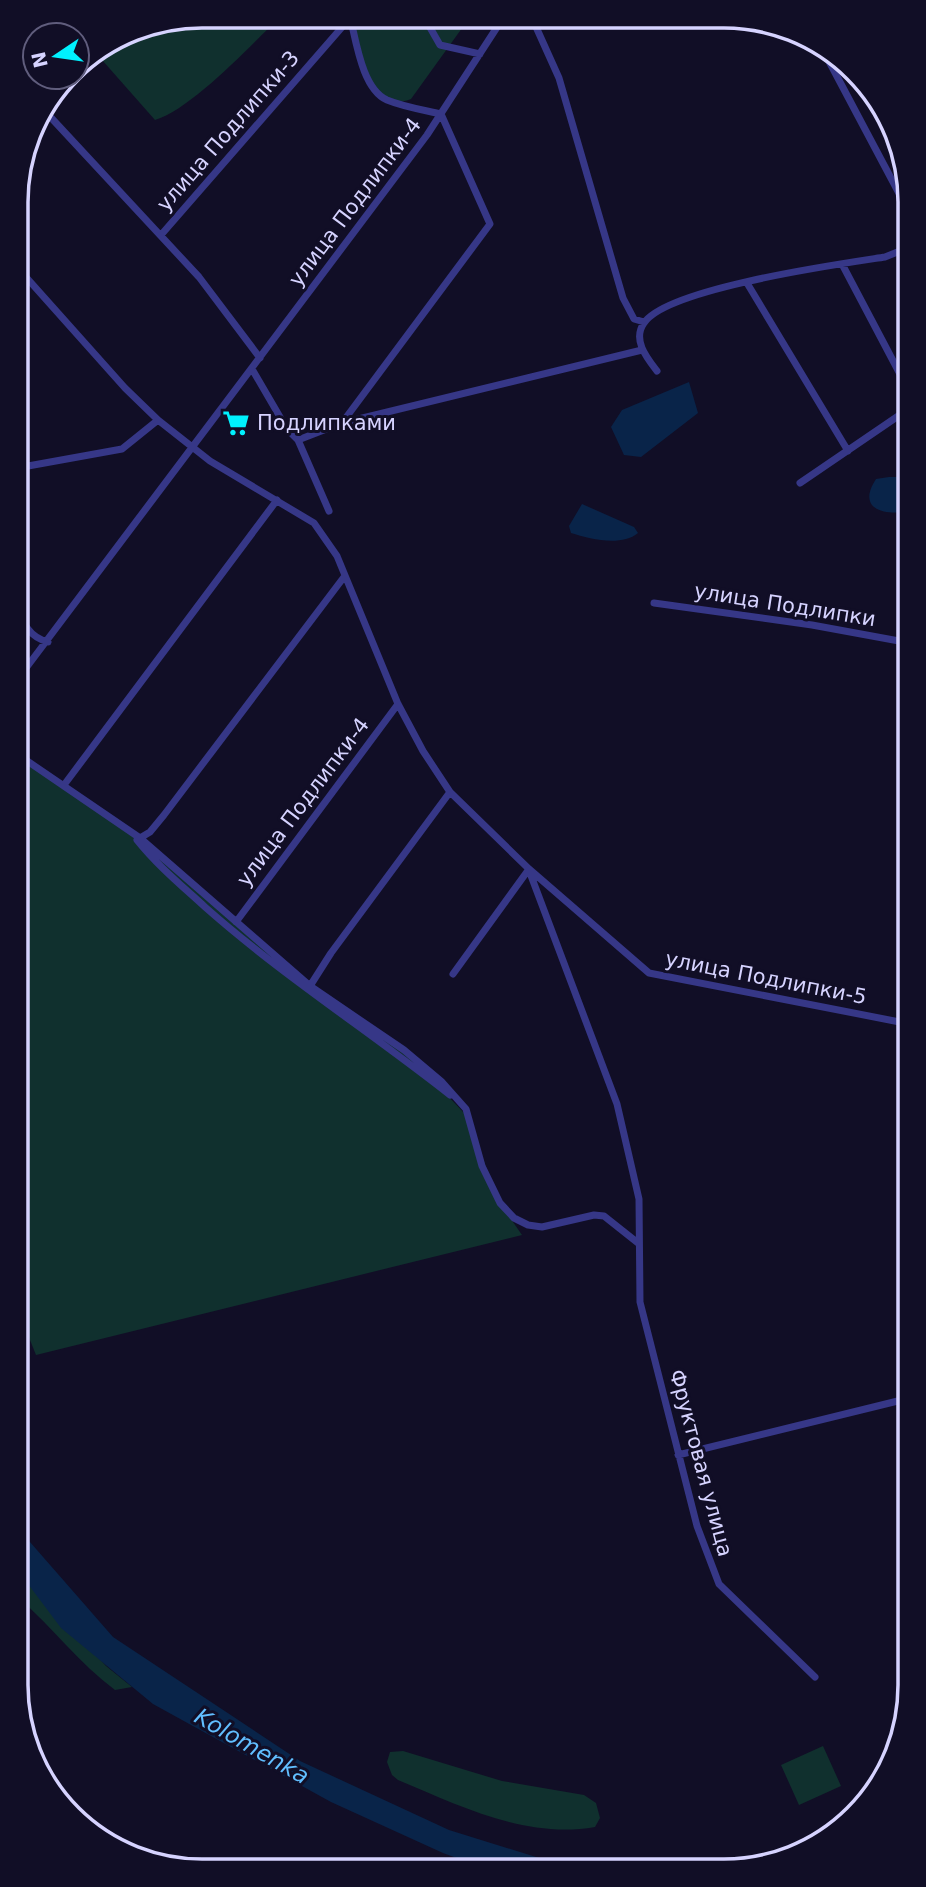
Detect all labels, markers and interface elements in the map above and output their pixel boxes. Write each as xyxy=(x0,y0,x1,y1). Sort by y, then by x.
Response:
north arrow xyxy=(21,21,91,91)
street label: улица Подлипки-3 xyxy=(152,46,304,216)
text: N xyxy=(27,50,52,70)
street label: улица Подлипки-4 xyxy=(284,113,426,291)
supermarket icon: Подлипками xyxy=(221,408,251,438)
place label: Подлипками xyxy=(257,411,396,435)
street label: улица Подлипки xyxy=(692,579,878,631)
street label: улица Подлипки-4 xyxy=(232,713,374,891)
street label: улица Подлипки-5 xyxy=(663,947,869,1009)
street label: Фруктовая улица xyxy=(664,1367,738,1559)
water label: Kolomenka xyxy=(190,1703,314,1789)

